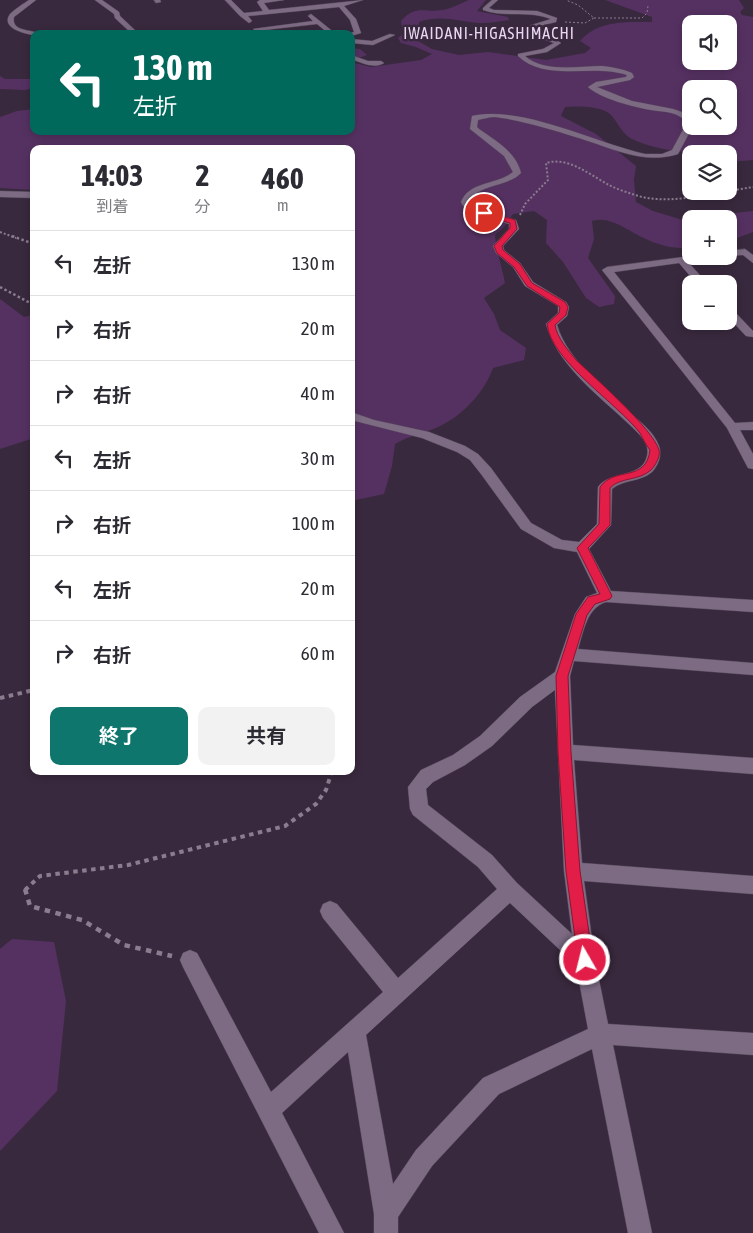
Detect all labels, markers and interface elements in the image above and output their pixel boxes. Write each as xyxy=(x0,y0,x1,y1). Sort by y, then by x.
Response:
map controls xyxy=(682,15,737,330)
button: sound xyxy=(682,15,737,70)
district label: IWAIDANI-HIGASHIMACHI xyxy=(403,24,575,42)
text: 130 m xyxy=(133,47,212,87)
icon: left xyxy=(50,50,115,115)
button: search xyxy=(682,80,737,135)
text: 左折 xyxy=(133,93,177,119)
button: layers xyxy=(682,145,737,200)
text: 14:03 xyxy=(81,158,143,192)
text: 2 xyxy=(195,158,210,192)
text: 460 xyxy=(262,161,304,195)
pin xyxy=(463,192,505,234)
text: m xyxy=(277,196,289,214)
text: 到着 xyxy=(96,197,128,215)
text: 分 xyxy=(195,197,211,215)
icon: arrive xyxy=(470,199,498,227)
button: + xyxy=(682,210,737,265)
icon: left xyxy=(50,249,78,277)
text: 130 m xyxy=(292,252,335,274)
text: 左折 xyxy=(93,254,131,276)
button: − xyxy=(682,275,737,330)
icon: right xyxy=(50,314,78,342)
text: 20 m xyxy=(301,317,335,339)
text: 右折 xyxy=(93,319,131,341)
icon: right xyxy=(50,379,78,407)
text: 40 m xyxy=(301,382,335,404)
text: 右折 xyxy=(93,384,131,406)
icon: left xyxy=(50,444,78,472)
text: 30 m xyxy=(301,447,335,469)
text: 左折 xyxy=(93,449,131,471)
icon: right xyxy=(50,509,78,537)
text: 100 m xyxy=(292,512,335,534)
text: 右折 xyxy=(93,514,131,536)
icon: left xyxy=(50,574,78,602)
text: 20 m xyxy=(301,577,335,599)
text: 左折 xyxy=(93,579,131,601)
icon: right xyxy=(50,639,78,667)
text: 60 m xyxy=(301,642,335,664)
text: 右折 xyxy=(93,644,131,666)
button: 終了 xyxy=(50,707,188,765)
button: 共有 xyxy=(198,707,335,765)
position arrow xyxy=(558,933,610,985)

